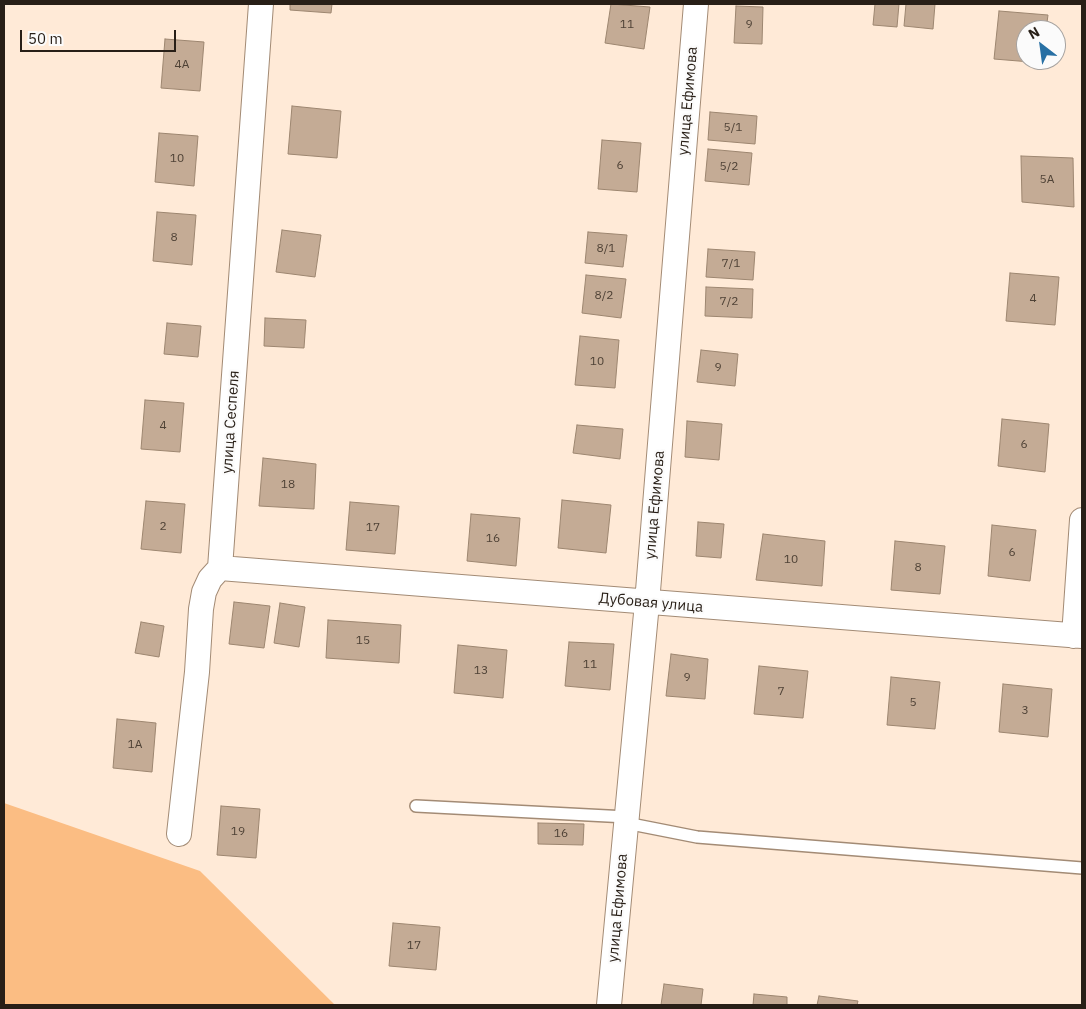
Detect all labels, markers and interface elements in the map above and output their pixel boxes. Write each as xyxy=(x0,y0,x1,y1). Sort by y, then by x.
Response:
house number: 11 xyxy=(620,18,634,32)
house number: 9 xyxy=(745,18,753,32)
scale bar xyxy=(22,20,179,52)
north arrow xyxy=(1016,20,1066,70)
text: N xyxy=(1025,23,1043,43)
text: 50 m xyxy=(28,29,63,48)
street label: улица Ефимова xyxy=(674,46,702,156)
house number: 4А xyxy=(175,58,189,72)
house number: 5/1 xyxy=(724,121,742,135)
house number: 10 xyxy=(170,152,184,166)
house number: 6 xyxy=(616,159,624,173)
house number: 5/2 xyxy=(720,160,738,174)
house number: 5А xyxy=(1040,173,1054,187)
house number: 8 xyxy=(170,231,178,245)
house number: 8/1 xyxy=(597,242,615,256)
house number: 7/1 xyxy=(722,257,740,271)
house number: 8/2 xyxy=(595,289,613,303)
house number: 4 xyxy=(1029,292,1037,306)
house number: 7/2 xyxy=(720,295,738,309)
house number: 10 xyxy=(590,355,604,369)
house number: 9 xyxy=(714,361,722,375)
street label: улица Сеспеля xyxy=(218,370,244,474)
house number: 4 xyxy=(159,419,167,433)
house number: 6 xyxy=(1020,438,1028,452)
street label: улица Ефимова xyxy=(641,450,669,560)
house number: 18 xyxy=(281,478,295,492)
house number: 2 xyxy=(159,520,167,534)
house number: 17 xyxy=(366,521,380,535)
house number: 16 xyxy=(486,532,500,546)
house number: 6 xyxy=(1008,546,1016,560)
house number: 10 xyxy=(784,553,798,567)
house number: 8 xyxy=(914,561,922,575)
street label: Дубовая улица xyxy=(598,589,704,617)
house number: 15 xyxy=(356,634,370,648)
house number: 11 xyxy=(583,658,597,672)
house number: 13 xyxy=(474,664,488,678)
house number: 9 xyxy=(683,671,691,685)
house number: 7 xyxy=(777,685,785,699)
house number: 5 xyxy=(909,696,917,710)
house number: 3 xyxy=(1021,704,1029,718)
house number: 1А xyxy=(128,738,142,752)
house number: 19 xyxy=(231,825,245,839)
house number: 16 xyxy=(554,827,568,841)
street label: улица Ефимова xyxy=(604,853,632,963)
house number: 17 xyxy=(407,939,421,953)

